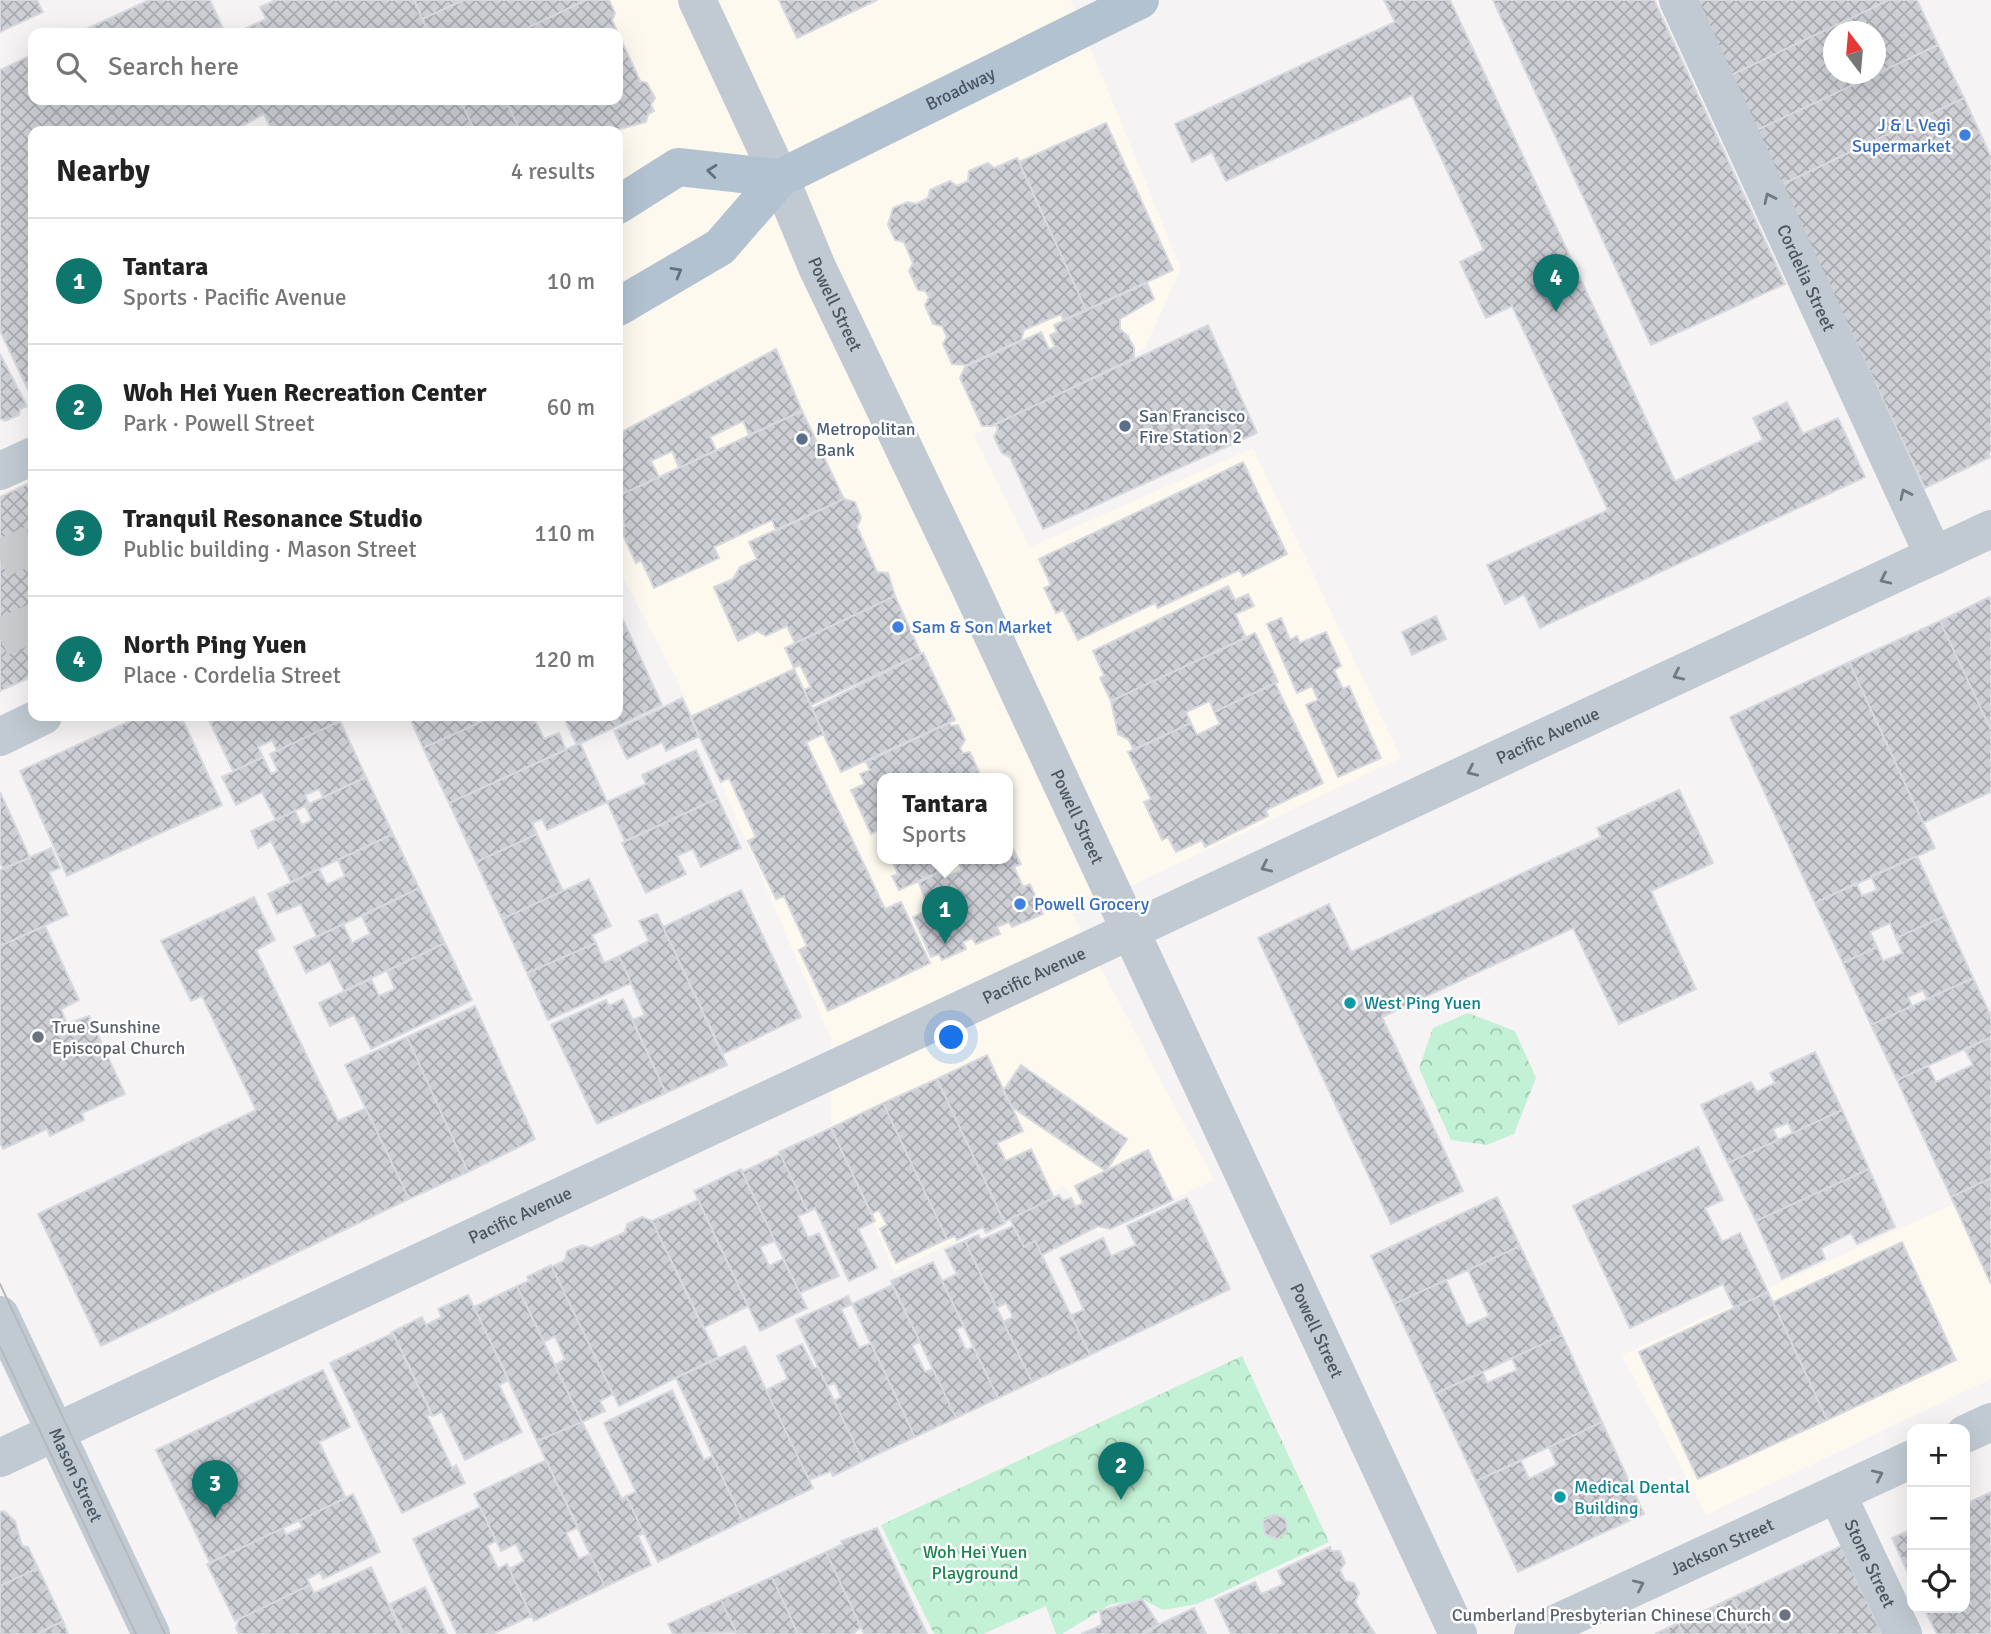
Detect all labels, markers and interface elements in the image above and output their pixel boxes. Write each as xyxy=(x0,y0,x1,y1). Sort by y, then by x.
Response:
north arrow xyxy=(1823,21,1886,84)
search box xyxy=(28,28,623,105)
icon: search xyxy=(52,48,90,86)
text: Search here xyxy=(108,51,239,83)
street label: Broadway xyxy=(922,62,999,115)
place label: J & L Vegi Supermarket xyxy=(1852,114,1951,157)
marker: J & L Vegi Supermarket xyxy=(1957,127,1973,143)
text: Nearby xyxy=(56,153,150,190)
text: 4 results xyxy=(511,157,595,186)
one-way arrow xyxy=(706,164,717,179)
one-way arrow xyxy=(1763,193,1777,205)
street label: Cordelia Street xyxy=(1772,221,1840,335)
text: Tantara xyxy=(123,251,208,283)
street label: Powell Street xyxy=(803,254,867,355)
pin: 4 xyxy=(1533,254,1579,312)
text: 1 xyxy=(73,267,85,296)
text: 10 m xyxy=(547,267,595,296)
one-way arrow xyxy=(669,267,682,280)
text: Sports · Pacific Avenue xyxy=(123,283,347,312)
text: Woh Hei Yuen Recreation Center xyxy=(123,377,487,409)
text: 2 xyxy=(73,393,85,422)
text: 60 m xyxy=(547,393,595,422)
place label: San Francisco Fire Station 2 xyxy=(1139,405,1245,448)
text: Park · Powell Street xyxy=(123,409,315,438)
place label: Metropolitan Bank xyxy=(816,418,916,461)
marker: San Francisco Fire Station 2 xyxy=(1117,418,1133,434)
marker: Metropolitan Bank xyxy=(794,431,810,447)
one-way arrow xyxy=(1899,489,1913,501)
text: Tranquil Resonance Studio xyxy=(123,503,423,535)
text: 3 xyxy=(73,519,85,548)
text: 110 m xyxy=(534,519,595,548)
text: Public building · Mason Street xyxy=(123,535,417,564)
one-way arrow xyxy=(1880,571,1892,585)
place label: Sam & Son Market xyxy=(912,616,1052,638)
marker: Sam & Son Market xyxy=(890,619,906,635)
text: North Ping Yuen xyxy=(123,629,307,661)
text: 4 xyxy=(73,645,85,674)
text: 120 m xyxy=(534,645,595,674)
text: Place · Cordelia Street xyxy=(123,661,341,690)
one-way arrow xyxy=(1673,666,1686,680)
street label: Pacific Avenue xyxy=(1493,702,1603,769)
one-way arrow xyxy=(1467,762,1479,776)
street label: Powell Street xyxy=(1046,766,1109,868)
popup xyxy=(877,773,1013,864)
text: Tantara xyxy=(902,788,988,820)
text: Sports xyxy=(902,820,966,849)
one-way arrow xyxy=(1261,859,1273,873)
pin: 1 xyxy=(922,886,968,944)
place label: Powell Grocery xyxy=(1034,893,1150,915)
marker: Powell Grocery xyxy=(1012,896,1028,912)
street label: Pacific Avenue xyxy=(979,942,1089,1009)
place label: West Ping Yuen xyxy=(1364,992,1481,1014)
marker: West Ping Yuen xyxy=(1342,995,1358,1011)
place label: True Sunshine Episcopal Church xyxy=(52,1016,185,1059)
your location xyxy=(934,1020,968,1054)
marker: True Sunshine Episcopal Church xyxy=(30,1029,46,1045)
street label: Pacific Avenue xyxy=(465,1182,575,1249)
street label: Powell Street xyxy=(1285,1280,1348,1382)
street label: Mason Street xyxy=(44,1424,107,1526)
map controls xyxy=(1907,1424,1970,1613)
button: + xyxy=(1907,1424,1970,1487)
pin: 2 xyxy=(1098,1442,1144,1500)
pin: 3 xyxy=(192,1460,238,1518)
one-way arrow xyxy=(1871,1469,1883,1483)
place label: Medical Dental Building xyxy=(1574,1476,1690,1519)
button: − xyxy=(1907,1487,1970,1550)
marker: Medical Dental Building xyxy=(1552,1489,1568,1505)
street label: Jackson Street xyxy=(1666,1513,1777,1580)
street label: Stone Street xyxy=(1840,1516,1900,1611)
park label: Woh Hei Yuen Playground xyxy=(923,1541,1027,1584)
button: locate xyxy=(1907,1550,1970,1613)
one-way arrow xyxy=(1632,1579,1644,1593)
place label: Cumberland Presbyterian Chinese Church xyxy=(1452,1604,1771,1626)
marker: Cumberland Presbyterian Chinese Church xyxy=(1777,1607,1793,1623)

